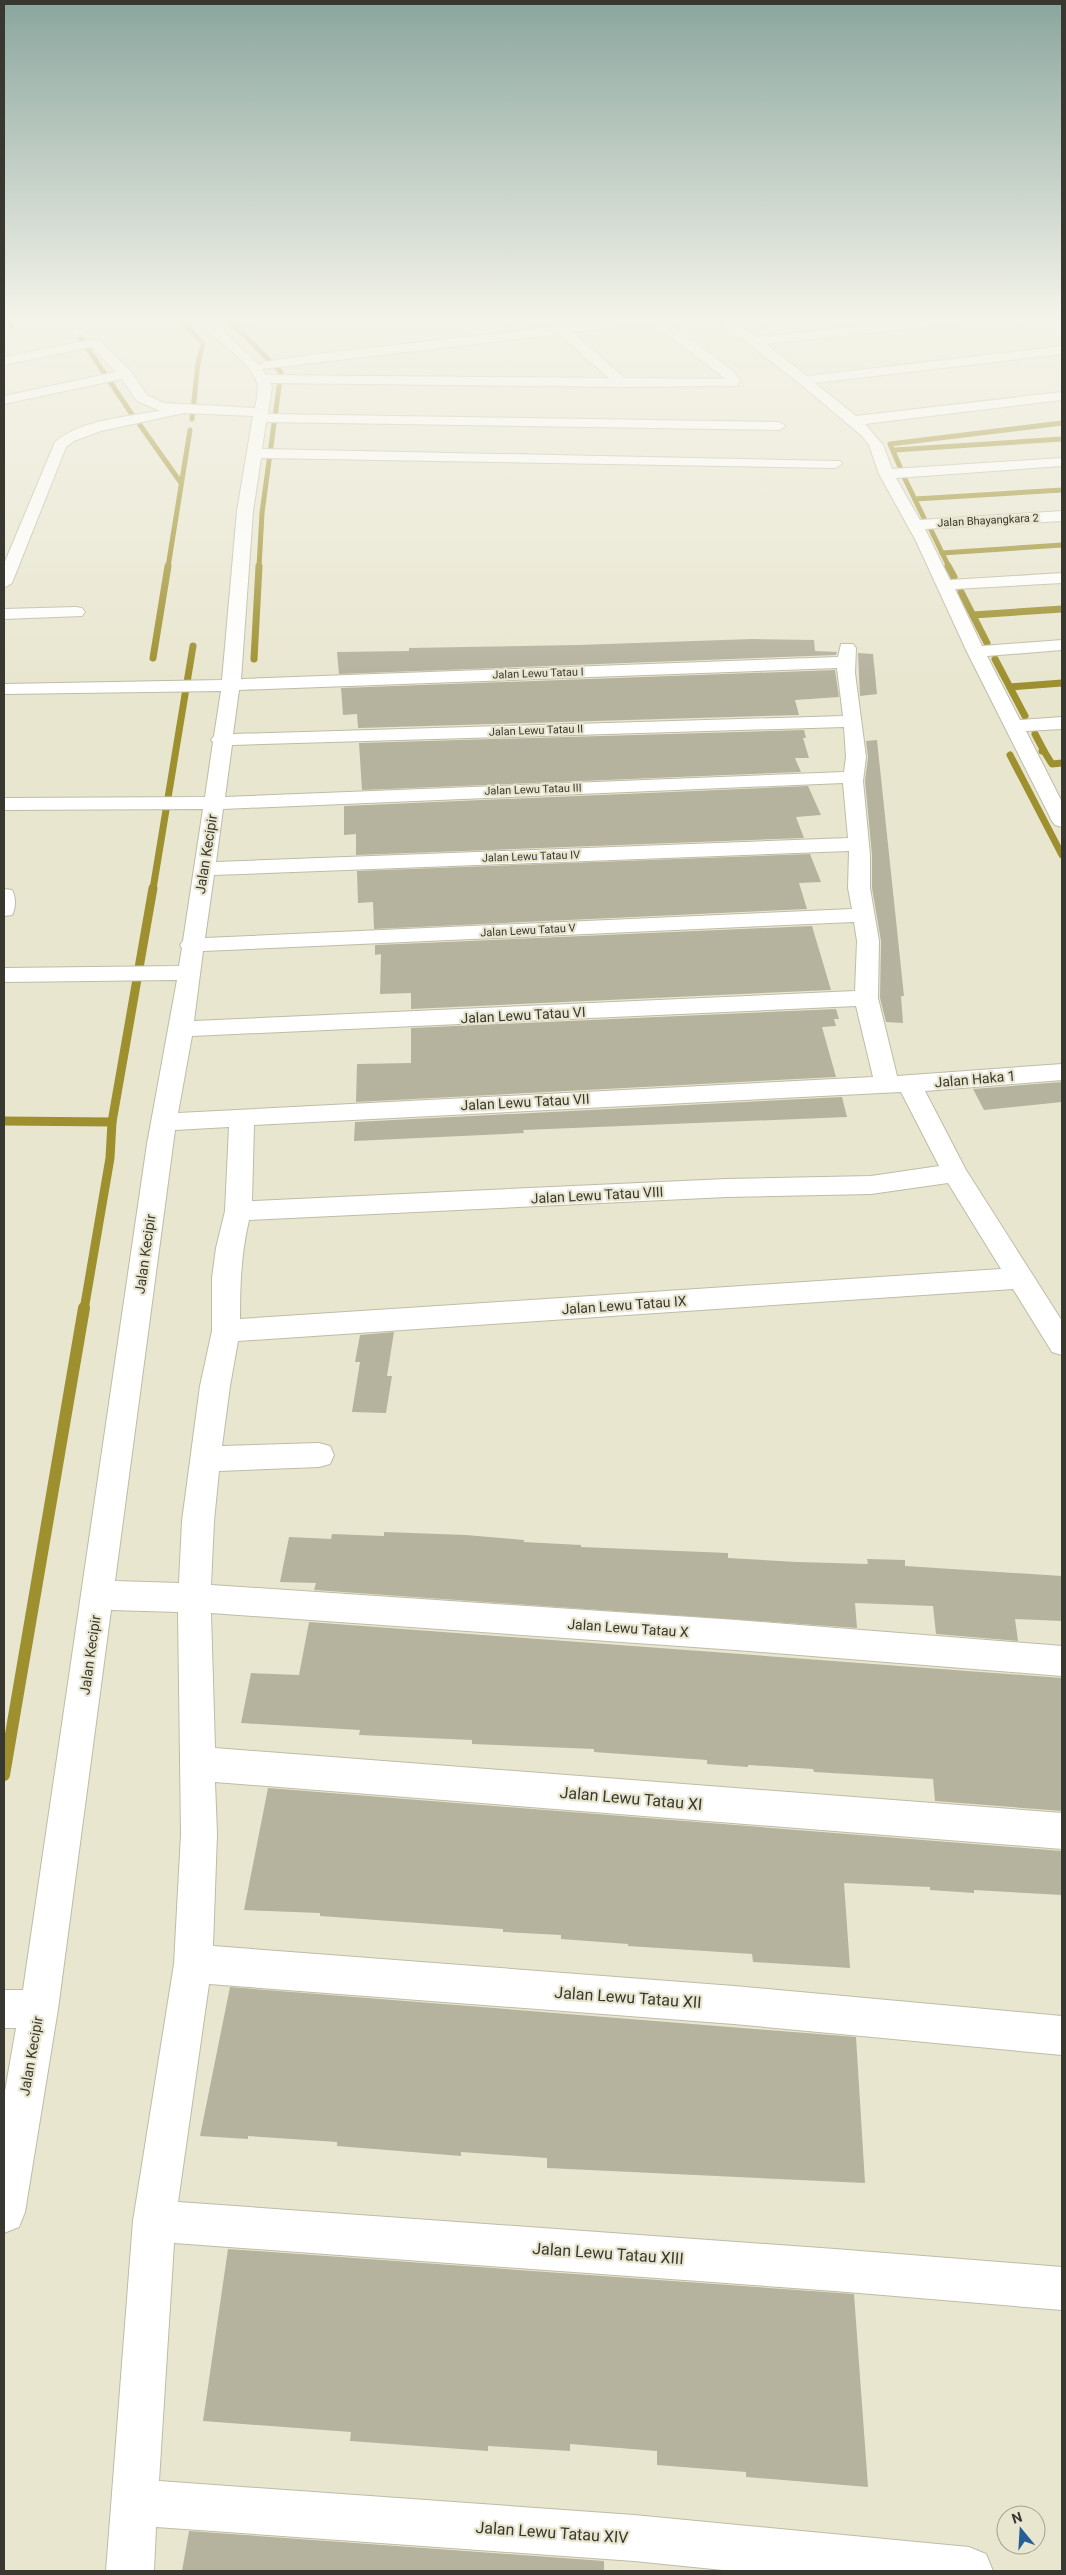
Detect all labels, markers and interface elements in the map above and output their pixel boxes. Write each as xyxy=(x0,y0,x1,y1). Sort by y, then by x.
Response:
street label: Jalan Bhayangkara 2 xyxy=(937,511,1039,530)
street label: Jalan Lewu Tatau I xyxy=(492,665,584,682)
street label: Jalan Lewu Tatau II xyxy=(489,722,583,739)
street label: Jalan Lewu Tatau III xyxy=(484,781,582,798)
street label: Jalan Kecipir xyxy=(192,813,220,895)
street label: Jalan Lewu Tatau IV xyxy=(482,848,580,865)
street label: Jalan Lewu Tatau V xyxy=(480,922,576,939)
street label: Jalan Lewu Tatau VI xyxy=(460,1004,586,1026)
street label: Jalan Haka 1 xyxy=(934,1067,1016,1091)
street label: Jalan Lewu Tatau VII xyxy=(460,1091,590,1113)
street label: Jalan Lewu Tatau VIII xyxy=(530,1184,664,1206)
street label: Jalan Kecipir xyxy=(131,1213,159,1295)
street label: Jalan Lewu Tatau IX xyxy=(561,1293,687,1317)
street label: Jalan Kecipir xyxy=(76,1614,104,1696)
street label: Jalan Lewu Tatau X xyxy=(567,1616,689,1640)
street label: Jalan Lewu Tatau XI xyxy=(559,1783,703,1814)
street label: Jalan Lewu Tatau XII xyxy=(554,1983,702,2012)
street label: Jalan Kecipir xyxy=(16,2015,46,2097)
street label: Jalan Lewu Tatau XIII xyxy=(532,2239,684,2268)
north arrow xyxy=(996,2505,1046,2555)
text: N xyxy=(1010,2508,1024,2527)
street label: Jalan Lewu Tatau XIV xyxy=(475,2518,629,2547)

